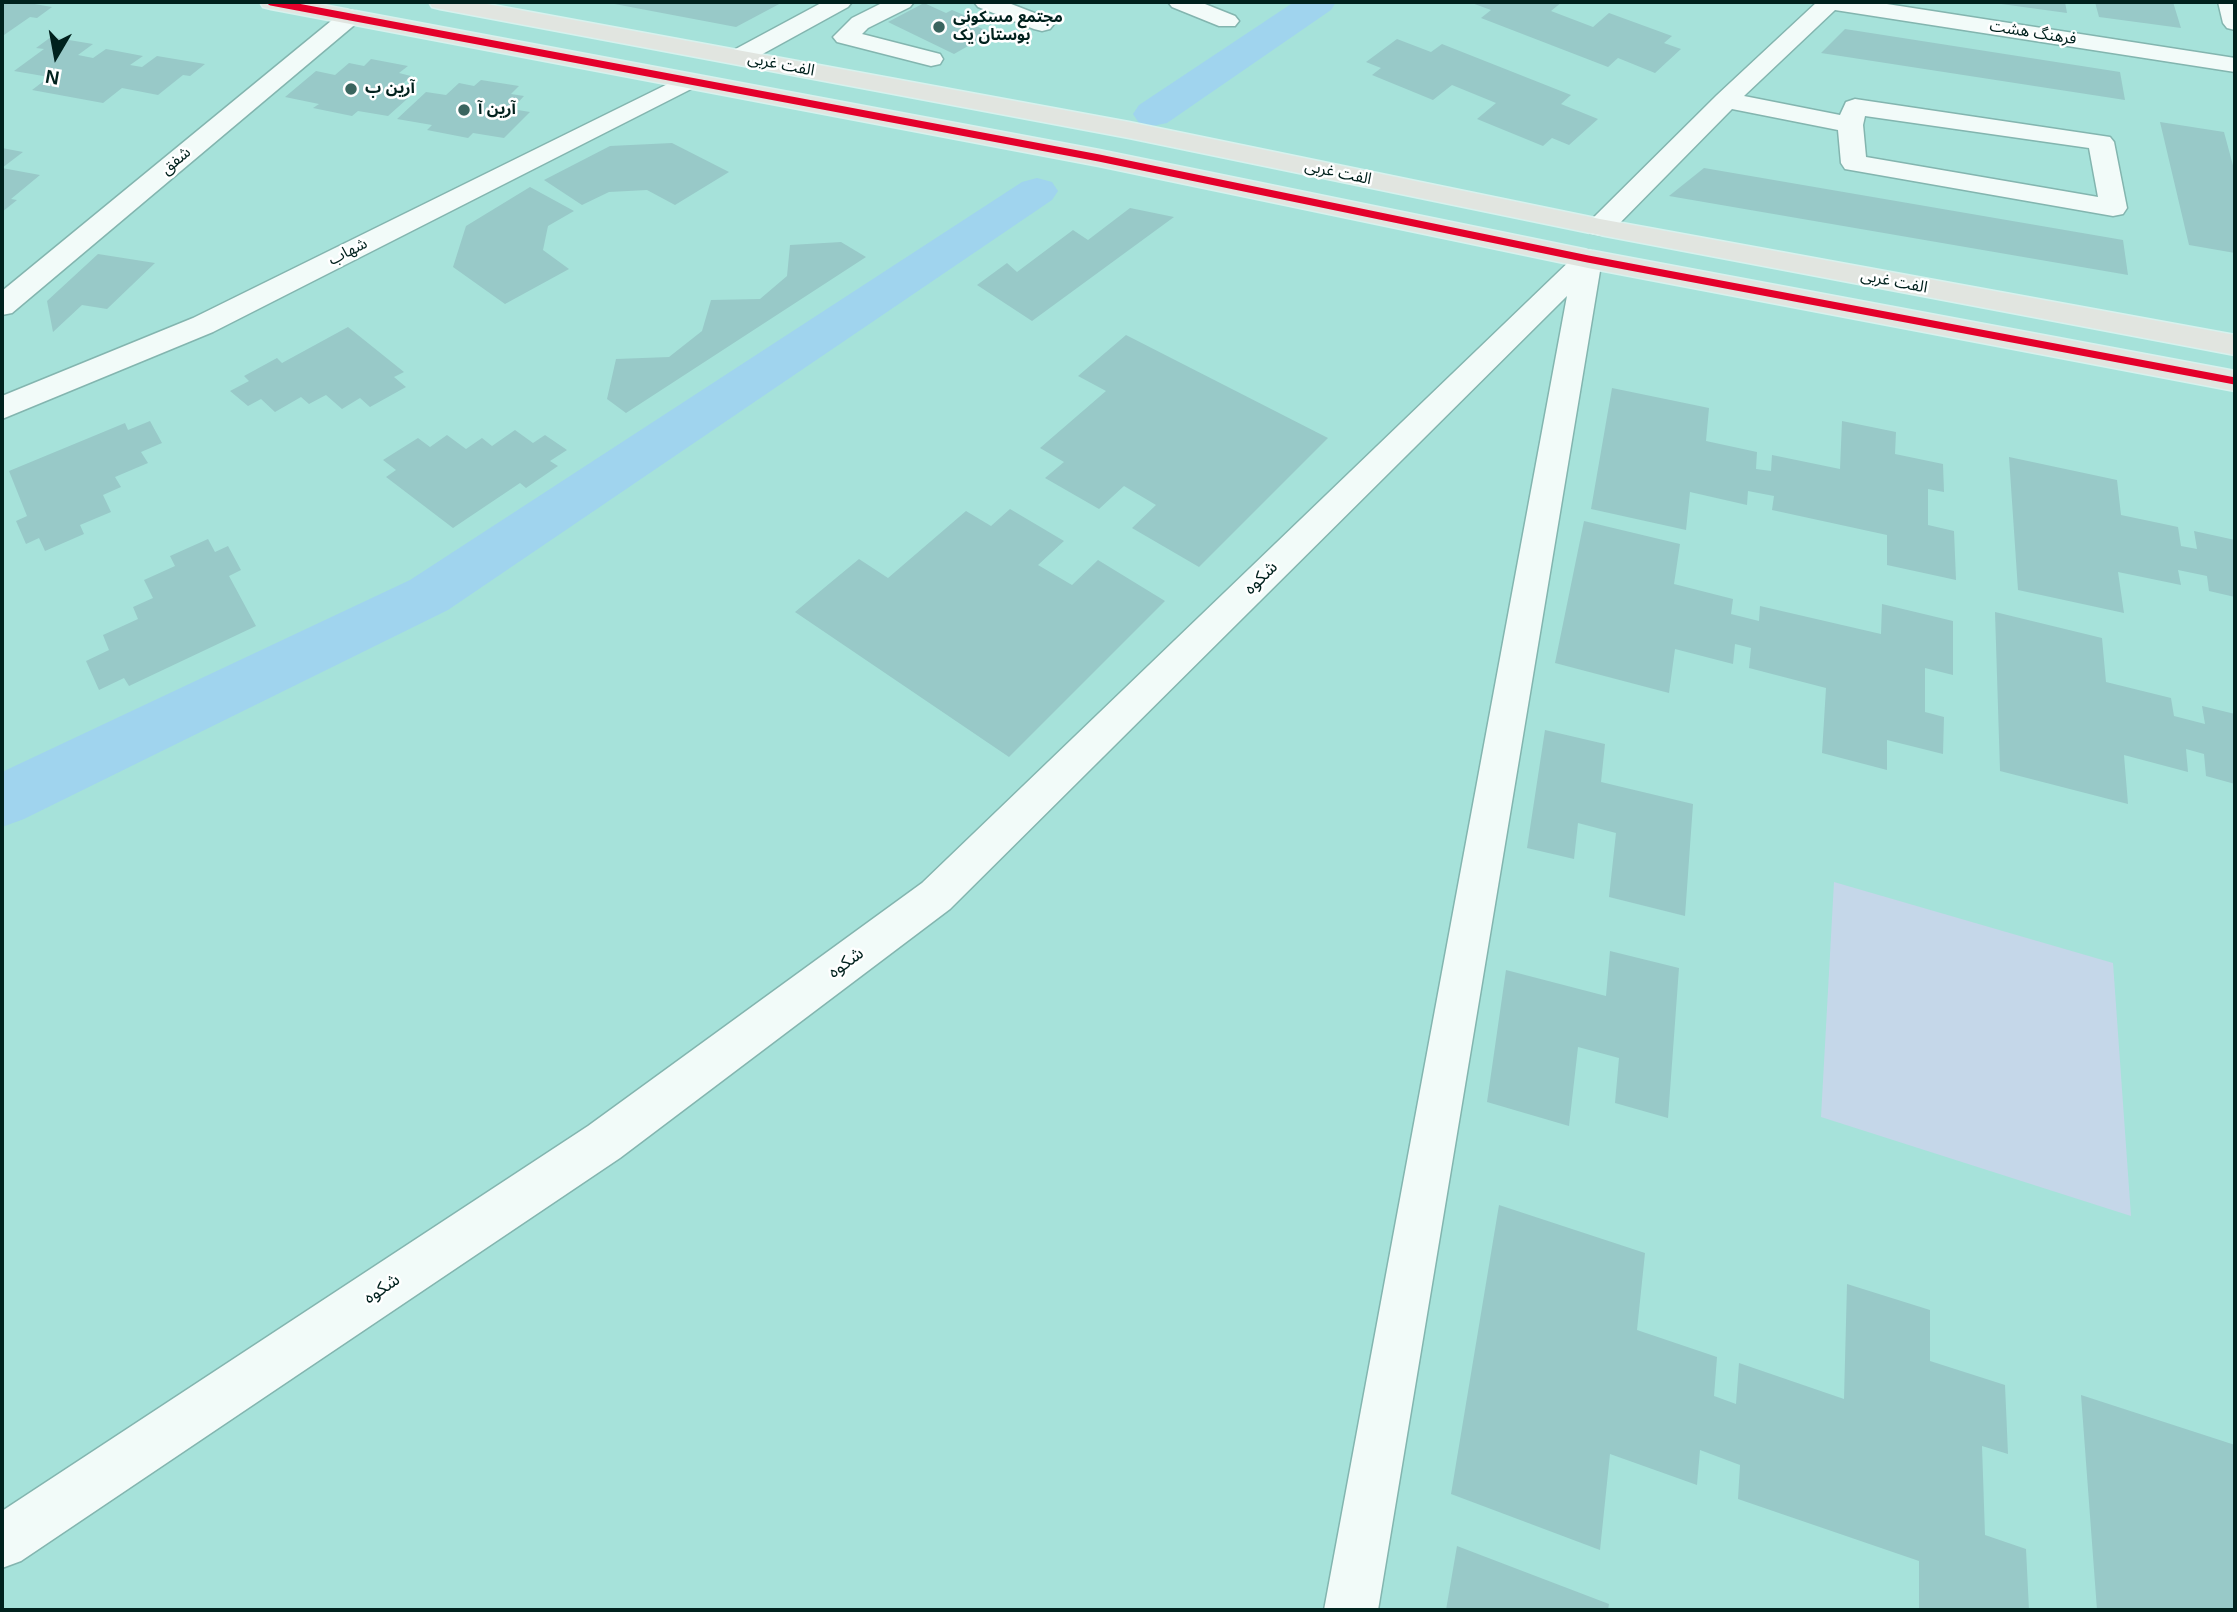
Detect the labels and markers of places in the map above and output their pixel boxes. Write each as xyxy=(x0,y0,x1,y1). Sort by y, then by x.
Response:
place label: مجتمع مسکونی بوستان یک xyxy=(953,8,1063,46)
marker: مجتمع مسکونی بوستان یک xyxy=(931,19,947,35)
place label: آرین ب xyxy=(365,79,415,99)
marker: آرین ب xyxy=(343,81,359,97)
place label: آرین آ xyxy=(478,100,516,120)
marker: آرین آ xyxy=(456,102,472,118)

